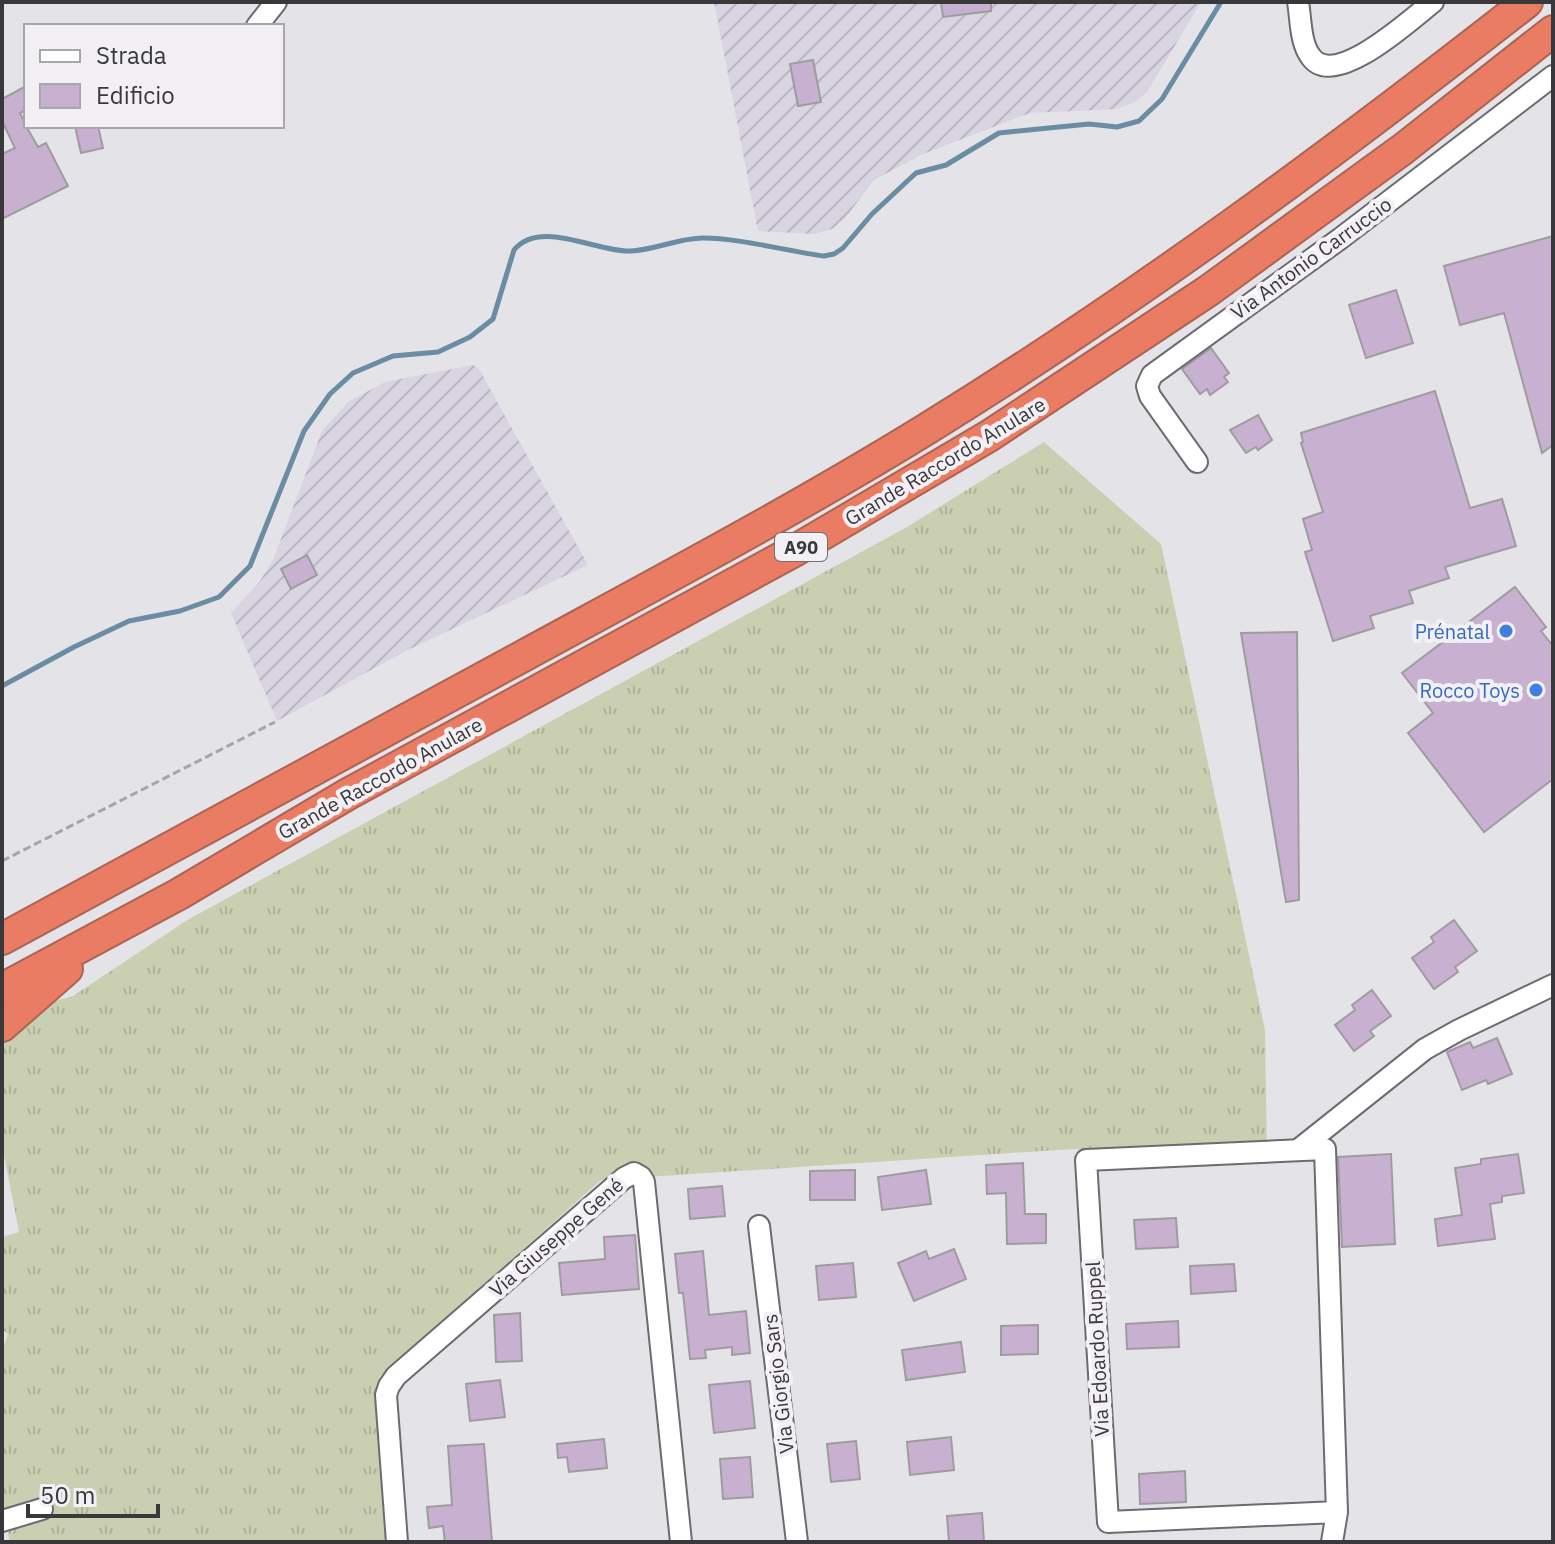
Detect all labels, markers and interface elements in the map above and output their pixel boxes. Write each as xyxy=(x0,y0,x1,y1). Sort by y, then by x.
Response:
legend xyxy=(24,24,284,128)
text: Strada xyxy=(96,39,167,71)
text: Edificio xyxy=(96,79,175,111)
street label: Via Antonio Carruccio xyxy=(1225,190,1397,326)
street label: Grande Raccordo Anulare xyxy=(840,390,1050,532)
road number: A90 xyxy=(775,533,827,561)
place label: Prénatal xyxy=(1415,618,1490,645)
marker: Prénatal xyxy=(1497,622,1515,640)
place label: Rocco Toys xyxy=(1420,677,1520,704)
marker: Rocco Toys xyxy=(1527,681,1545,699)
street label: Grande Raccordo Anulare xyxy=(273,711,487,845)
street label: Via Giuseppe Gené xyxy=(483,1171,629,1303)
street label: Via Edoardo Ruppel xyxy=(1079,1260,1115,1438)
street label: Via Giorgio Sars xyxy=(756,1313,800,1455)
scale bar xyxy=(28,1468,158,1518)
text: 50 m xyxy=(40,1479,95,1511)

